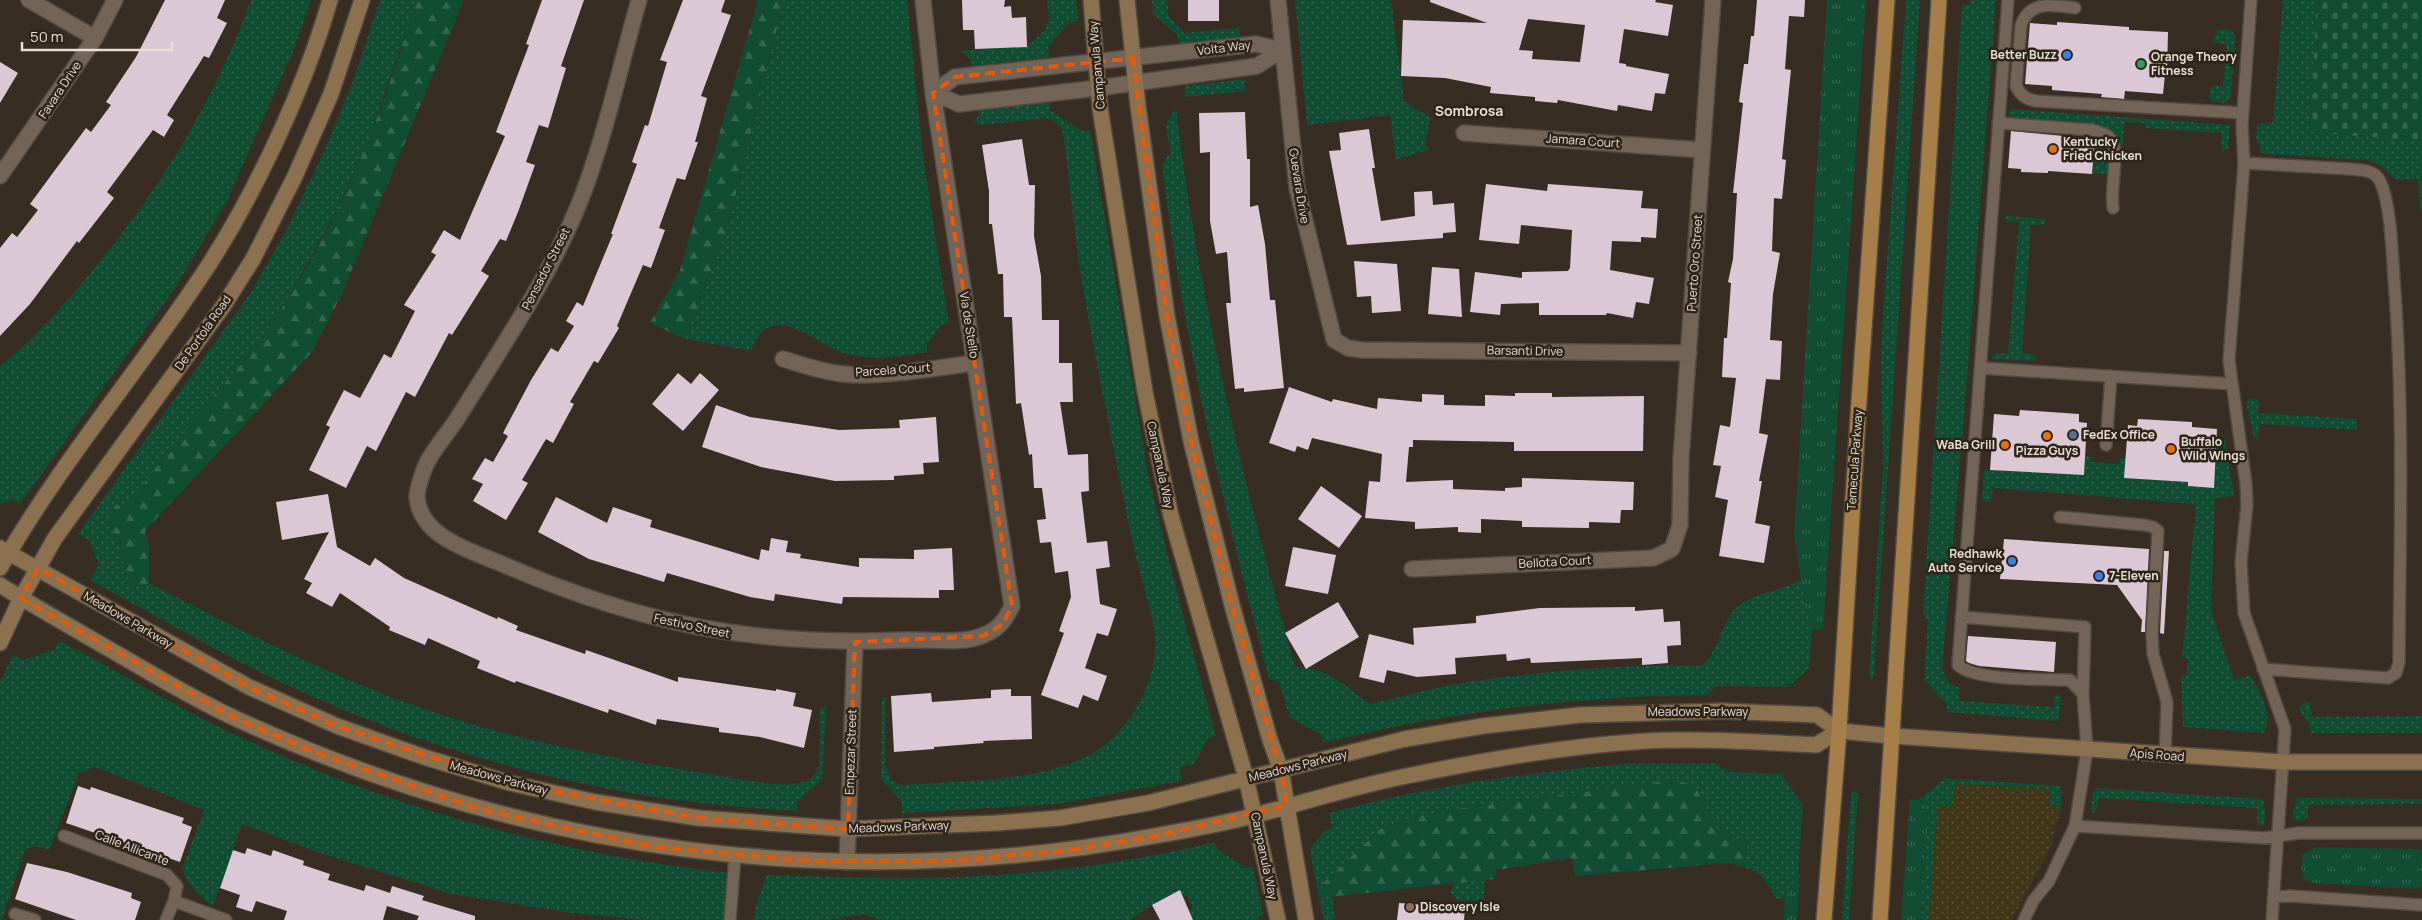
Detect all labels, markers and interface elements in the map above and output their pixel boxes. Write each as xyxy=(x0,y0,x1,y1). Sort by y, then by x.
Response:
street label: Campanula Way xyxy=(1084,19,1109,110)
scale bar xyxy=(22,20,172,52)
text: 50 m xyxy=(30,26,64,47)
street label: Volta Way xyxy=(1196,36,1252,59)
place label: Better Buzz xyxy=(1990,46,2057,63)
place label: Orange Theory Fitness xyxy=(2151,48,2237,79)
marker: Better Buzz xyxy=(2061,49,2073,61)
street label: Favara Drive xyxy=(34,58,85,122)
marker: Orange Theory Fitness xyxy=(2135,58,2147,70)
district label: Sombrosa xyxy=(1435,101,1503,120)
street label: Jamara Court xyxy=(1545,129,1621,152)
place label: Kentucky Fried Chicken xyxy=(2063,133,2142,164)
marker: Kentucky Fried Chicken xyxy=(2047,143,2059,155)
street label: Guevara Drive xyxy=(1285,147,1314,225)
street label: Puerto Oro Street xyxy=(1683,214,1706,312)
street label: Pensador Street xyxy=(517,225,574,313)
street label: Via de Stello xyxy=(956,290,983,359)
street label: De Portola Road xyxy=(170,292,235,374)
street label: Barsanti Drive xyxy=(1487,341,1563,360)
street label: Parcela Court xyxy=(855,358,931,381)
street label: Temecula Parkway xyxy=(1842,408,1867,511)
street label: Campanula Way xyxy=(1143,420,1178,511)
place label: FedEx Office xyxy=(2083,426,2155,443)
marker: FedEx Office xyxy=(2067,429,2079,441)
marker: Pizza Guys xyxy=(2041,430,2053,442)
place label: Buffalo Wild Wings xyxy=(2181,433,2246,464)
place label: WaBa Grill xyxy=(1936,436,1995,453)
marker: WaBa Grill xyxy=(1999,439,2011,451)
place label: Pizza Guys xyxy=(2016,442,2079,459)
marker: Buffalo Wild Wings xyxy=(2165,443,2177,455)
place label: Redhawk Auto Service xyxy=(1928,545,2003,576)
street label: Bellota Court xyxy=(1518,551,1592,572)
marker: Redhawk Auto Service xyxy=(2006,555,2018,567)
place label: 7-Eleven xyxy=(2109,567,2159,584)
marker: 7-Eleven xyxy=(2093,570,2105,582)
street label: Meadows Parkway xyxy=(80,587,177,652)
street label: Festivo Street xyxy=(652,609,732,642)
street label: Meadows Parkway xyxy=(1648,703,1749,720)
street label: Empezar Street xyxy=(841,709,860,795)
street label: Apis Road xyxy=(2129,744,2185,765)
street label: Meadows Parkway xyxy=(1247,745,1349,786)
street label: Meadows Parkway xyxy=(448,756,551,799)
street label: Campanula Way xyxy=(1247,811,1282,902)
street label: Meadows Parkway xyxy=(848,816,950,837)
street label: Calle Allicante xyxy=(93,826,172,869)
place label: Discovery Isle xyxy=(1420,898,1500,915)
marker: Discovery Isle xyxy=(1404,901,1416,913)

